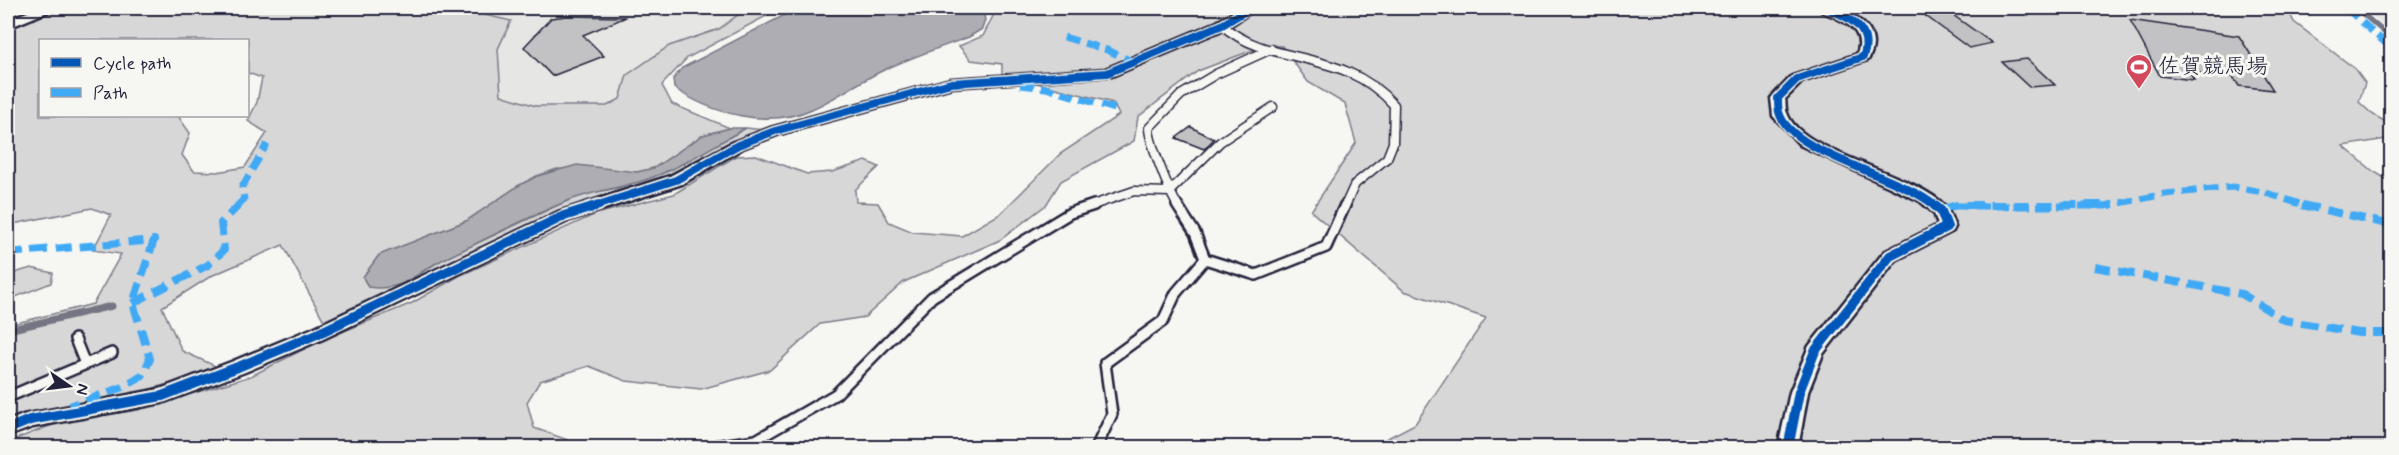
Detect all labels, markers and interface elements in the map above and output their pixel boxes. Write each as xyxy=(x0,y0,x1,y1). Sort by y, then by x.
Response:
legend xyxy=(39,39,249,117)
text: Cycle path xyxy=(93,52,171,76)
sports icon: 佐賀競馬場 xyxy=(2124,52,2154,90)
place label: 佐賀競馬場 xyxy=(2158,53,2268,81)
text: Path xyxy=(93,82,128,106)
north arrow xyxy=(39,356,99,416)
text: N xyxy=(71,382,94,397)

